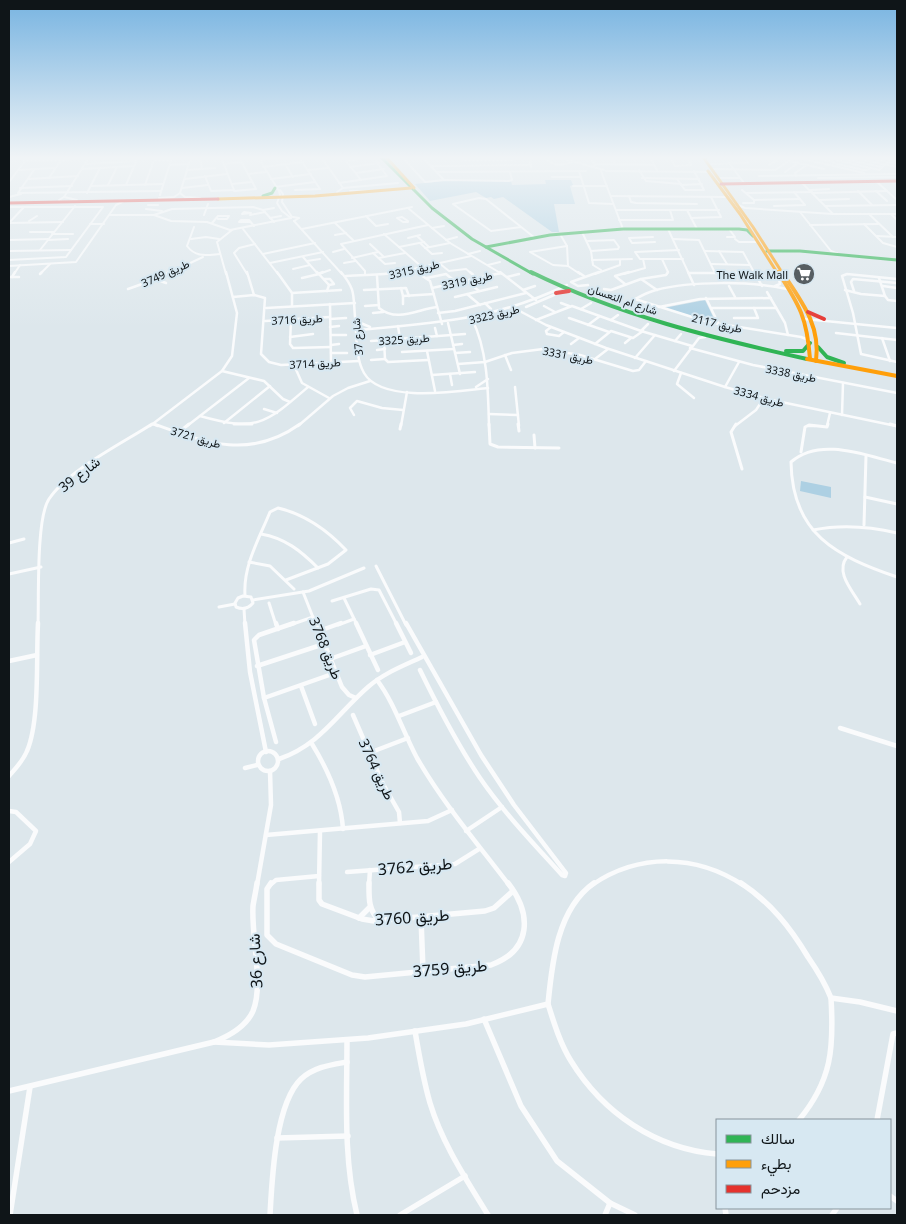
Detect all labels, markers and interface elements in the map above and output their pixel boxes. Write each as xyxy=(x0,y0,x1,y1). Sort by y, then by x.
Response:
street label: طريق 3749 xyxy=(138,256,192,290)
street label: طريق 3315 xyxy=(387,256,441,282)
supermarket icon: The Walk Mall xyxy=(792,262,816,286)
street label: طريق 3319 xyxy=(440,267,494,293)
place label: The Walk Mall xyxy=(716,267,788,282)
street label: شارع ام النعسان xyxy=(586,280,660,319)
street label: طريق 3323 xyxy=(467,301,521,327)
street label: طريق 3716 xyxy=(271,310,323,328)
street label: طريق 2117 xyxy=(690,310,744,336)
street label: شارع 37 xyxy=(348,317,367,356)
street label: طريق 3325 xyxy=(378,330,430,348)
street label: طريق 3331 xyxy=(541,343,595,367)
street label: طريق 3714 xyxy=(289,354,341,372)
street label: طريق 3338 xyxy=(764,361,818,385)
street label: طريق 3334 xyxy=(732,382,786,410)
street label: طريق 3721 xyxy=(169,423,223,451)
street label: شارع 39 xyxy=(54,452,105,498)
street label: طريق 3768 xyxy=(305,614,347,682)
street label: طريق 3764 xyxy=(355,735,399,803)
street label: طريق 3762 xyxy=(377,852,453,880)
street label: طريق 3760 xyxy=(374,903,450,931)
street label: شارع 36 xyxy=(243,933,268,989)
street label: طريق 3759 xyxy=(412,954,488,982)
legend xyxy=(716,1119,891,1209)
text: سالك xyxy=(761,1128,795,1148)
text: بطيء xyxy=(761,1153,791,1177)
text: مزدحم xyxy=(761,1178,800,1199)

